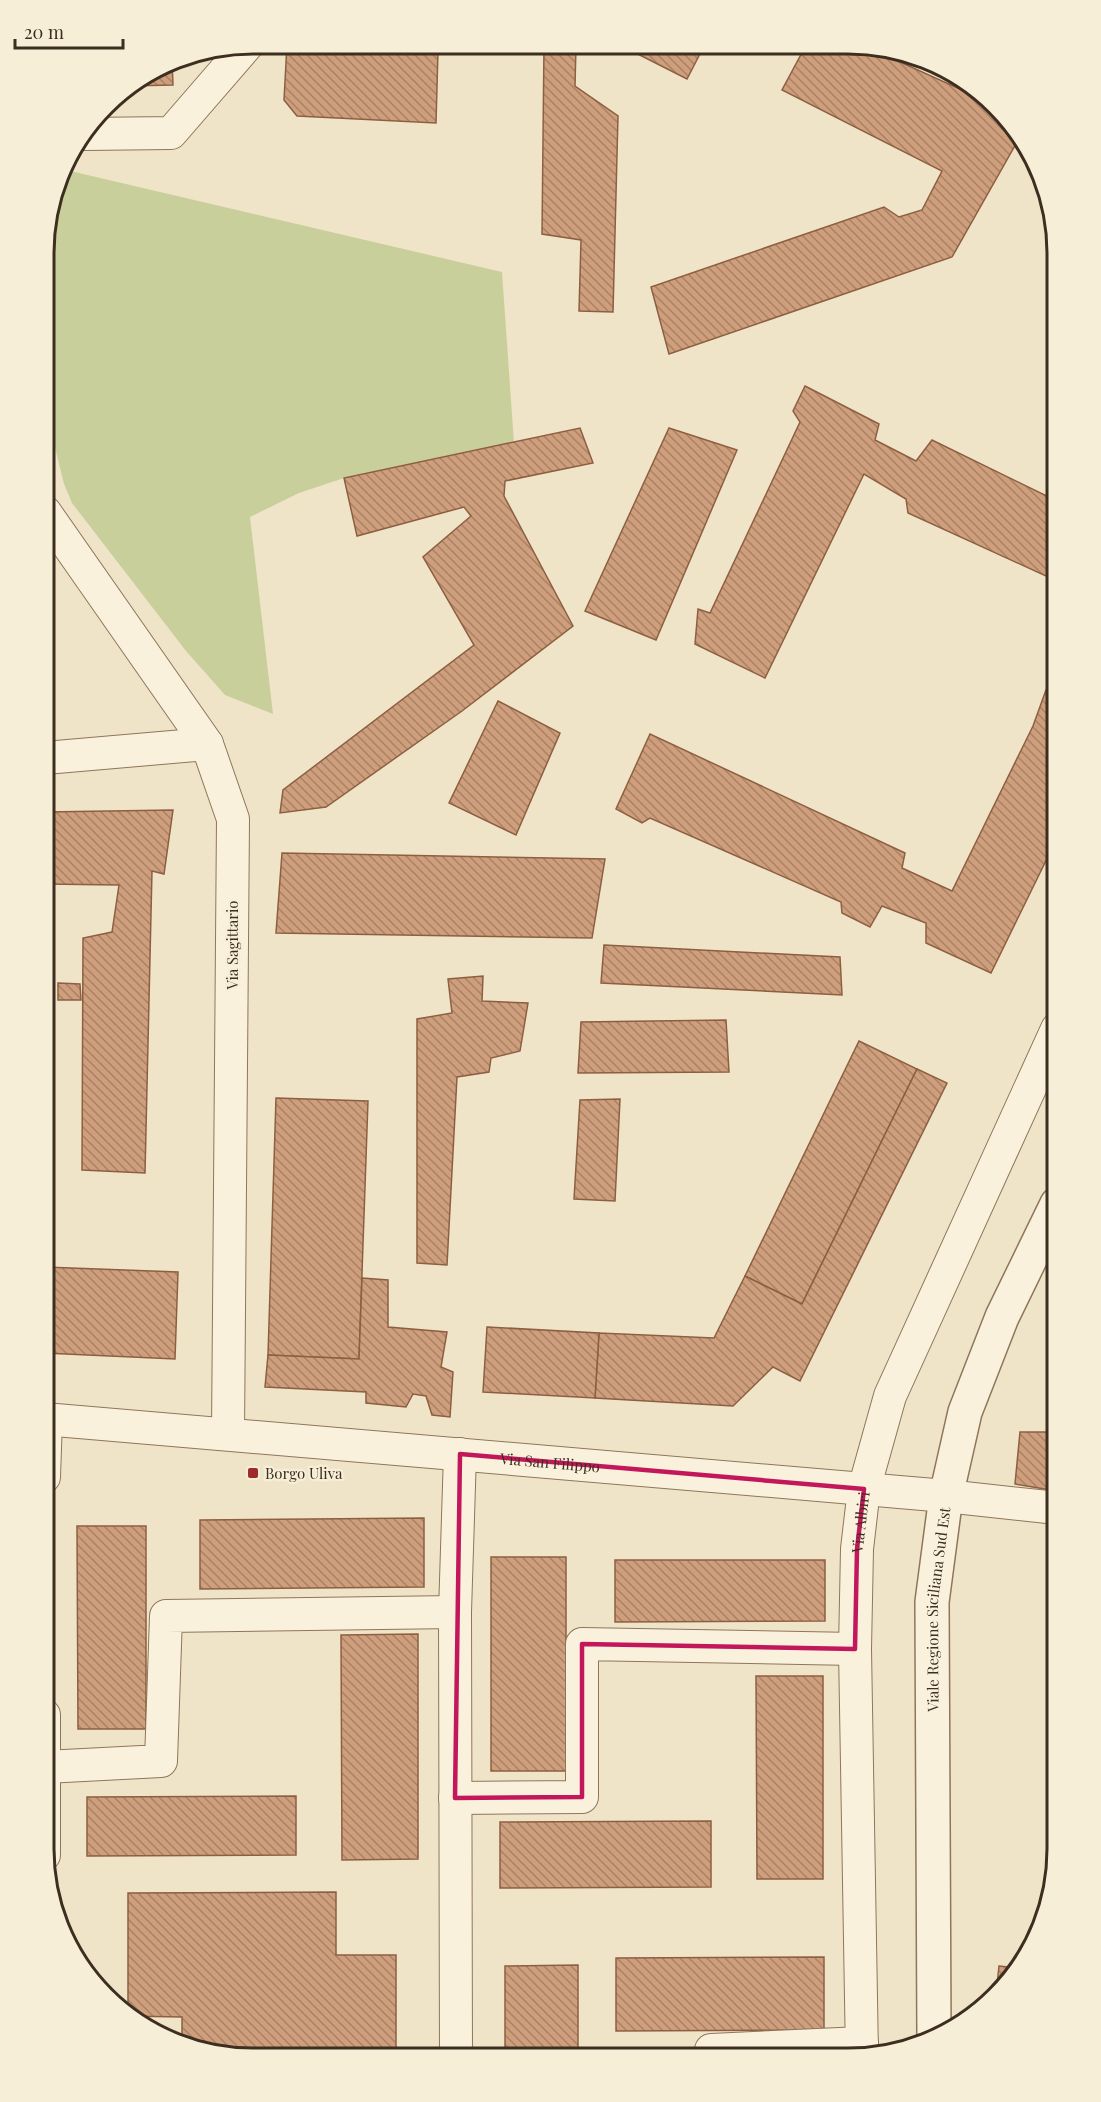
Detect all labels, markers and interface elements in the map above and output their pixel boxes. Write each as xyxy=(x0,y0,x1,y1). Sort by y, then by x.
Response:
scale bar xyxy=(15,12,123,50)
text: 20 m xyxy=(24,20,64,44)
street label: Via Sagittario xyxy=(222,900,242,991)
street label: Via San Filippo xyxy=(498,1448,601,1476)
place label: Borgo Uliva xyxy=(265,1463,343,1483)
marker: Borgo Uliva xyxy=(246,1466,260,1480)
street label: Via Albiri xyxy=(846,1490,874,1555)
street label: Viale Regione Siciliana Sud Est xyxy=(922,1505,955,1713)

